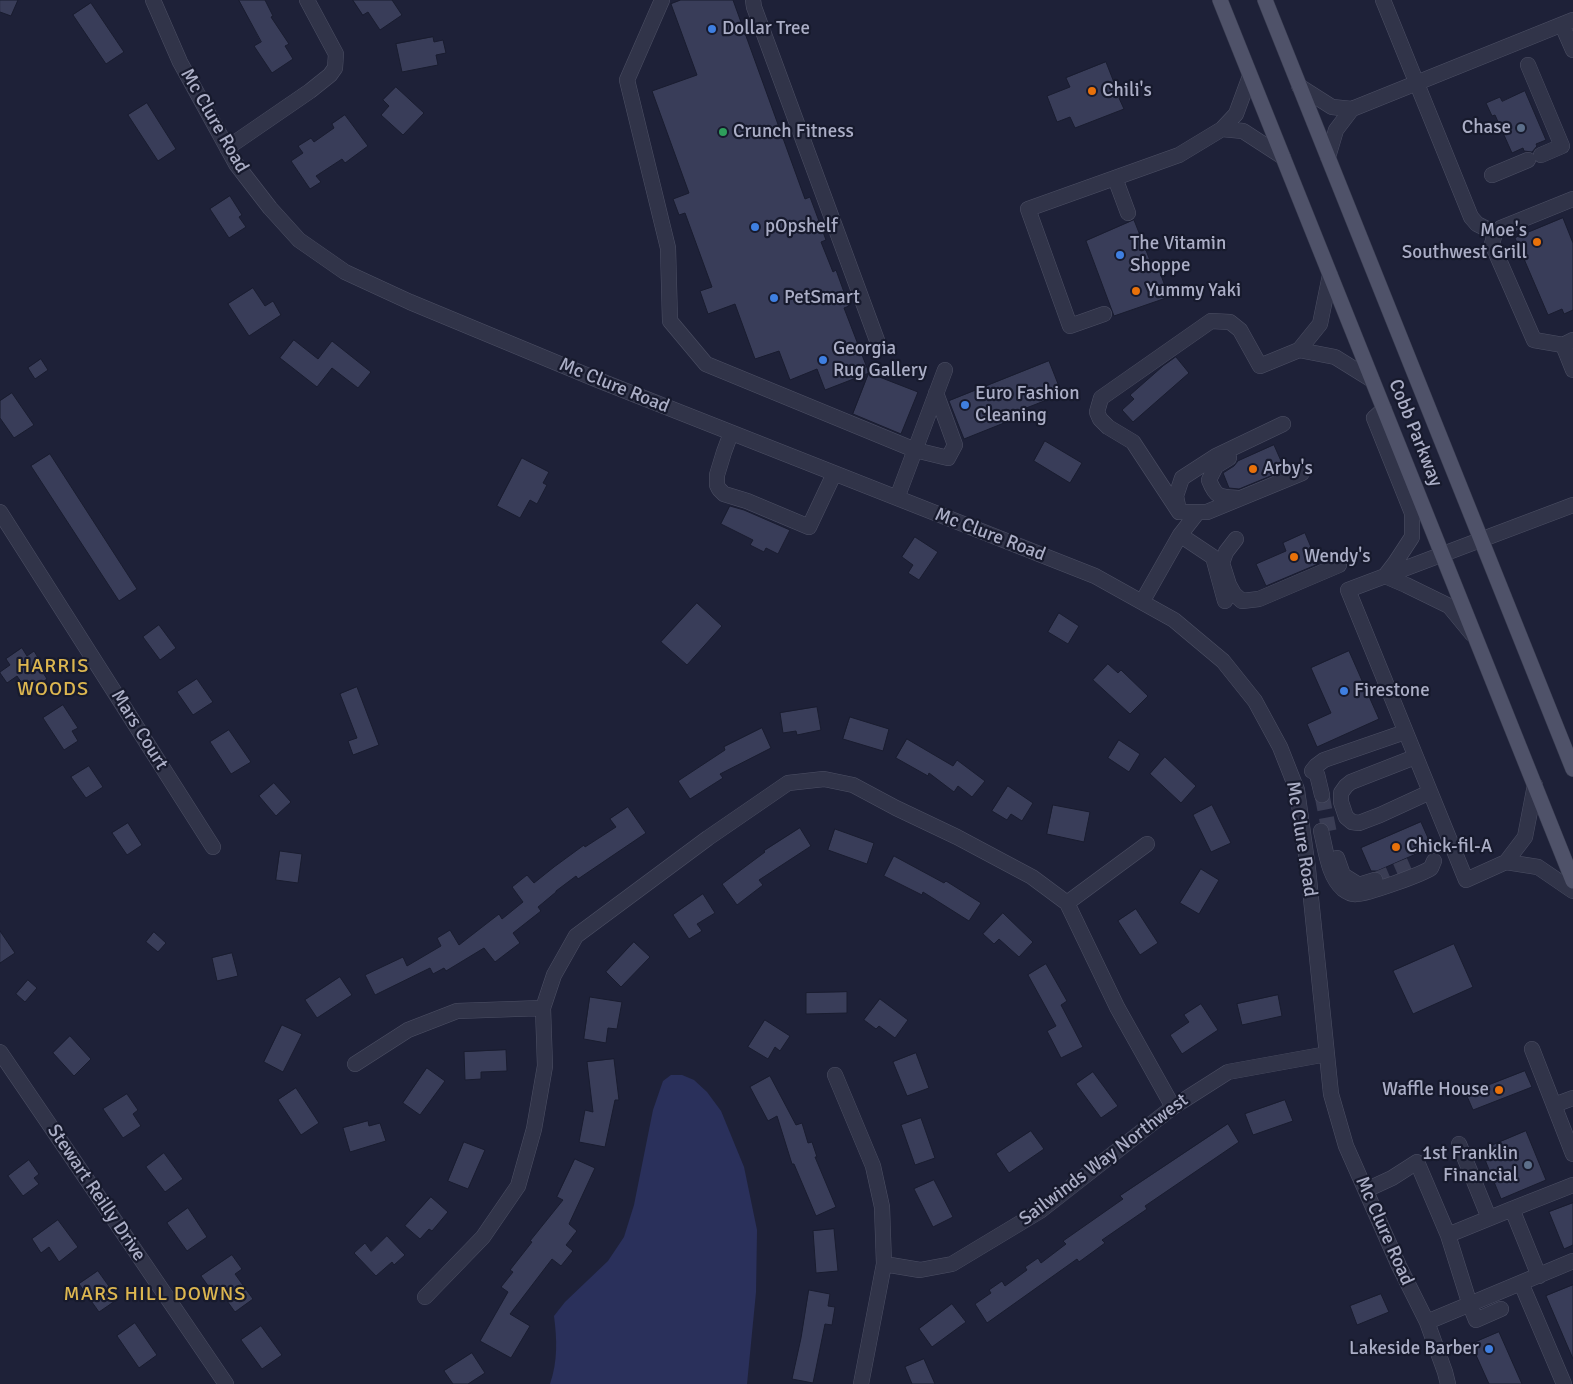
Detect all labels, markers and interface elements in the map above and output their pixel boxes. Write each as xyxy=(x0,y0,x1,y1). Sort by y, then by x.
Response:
place label: Dollar Tree xyxy=(722,18,810,40)
marker: Dollar Tree xyxy=(706,23,718,35)
street label: Mc Clure Road xyxy=(175,65,253,177)
place label: Chili's xyxy=(1102,80,1152,102)
marker: Chili's xyxy=(1086,85,1098,97)
place label: Chase xyxy=(1462,117,1511,139)
place label: Crunch Fitness xyxy=(733,121,854,143)
marker: Chase xyxy=(1515,122,1527,134)
marker: Crunch Fitness xyxy=(717,126,729,138)
place label: pOpshelf xyxy=(765,216,838,238)
place label: Moe's Southwest Grill xyxy=(1402,220,1527,264)
marker: pOpshelf xyxy=(749,221,761,233)
place label: The Vitamin Shoppe xyxy=(1130,233,1226,277)
marker: Moe's Southwest Grill xyxy=(1531,236,1543,248)
marker: The Vitamin Shoppe xyxy=(1114,249,1126,261)
place label: Yummy Yaki xyxy=(1146,280,1241,302)
marker: Yummy Yaki xyxy=(1130,285,1142,297)
place label: PetSmart xyxy=(784,287,860,309)
marker: PetSmart xyxy=(768,292,780,304)
place label: Georgia Rug Gallery xyxy=(833,338,927,382)
street label: Mc Clure Road xyxy=(556,354,672,418)
marker: Georgia Rug Gallery xyxy=(817,354,829,366)
street label: Cobb Parkway xyxy=(1383,376,1447,490)
place label: Euro Fashion Cleaning xyxy=(975,383,1080,427)
marker: Euro Fashion Cleaning xyxy=(959,399,971,411)
place label: Arby's xyxy=(1263,458,1313,480)
marker: Arby's xyxy=(1247,463,1259,475)
street label: Mc Clure Road xyxy=(931,503,1049,567)
place label: Wendy's xyxy=(1304,546,1370,568)
marker: Wendy's xyxy=(1288,551,1300,563)
district label: HARRIS WOODS xyxy=(16,655,90,702)
place label: Firestone xyxy=(1354,680,1430,702)
marker: Firestone xyxy=(1338,685,1350,697)
street label: Mars Court xyxy=(105,686,173,774)
street label: Mc Clure Road xyxy=(1281,780,1321,898)
place label: Chick-fil-A xyxy=(1406,836,1492,858)
marker: Chick-fil-A xyxy=(1390,841,1402,853)
place label: Waffle House xyxy=(1382,1079,1489,1101)
marker: Waffle House xyxy=(1493,1084,1505,1096)
street label: Sailwinds Way Northwest xyxy=(1015,1089,1193,1231)
street label: Stewart Reilly Drive xyxy=(42,1120,150,1266)
place label: 1st Franklin Financial xyxy=(1422,1143,1518,1187)
marker: 1st Franklin Financial xyxy=(1522,1159,1534,1171)
street label: Mc Clure Road xyxy=(1350,1173,1418,1289)
district label: MARS HILL DOWNS xyxy=(62,1283,248,1307)
place label: Lakeside Barber xyxy=(1349,1338,1479,1360)
marker: Lakeside Barber xyxy=(1483,1343,1495,1355)

